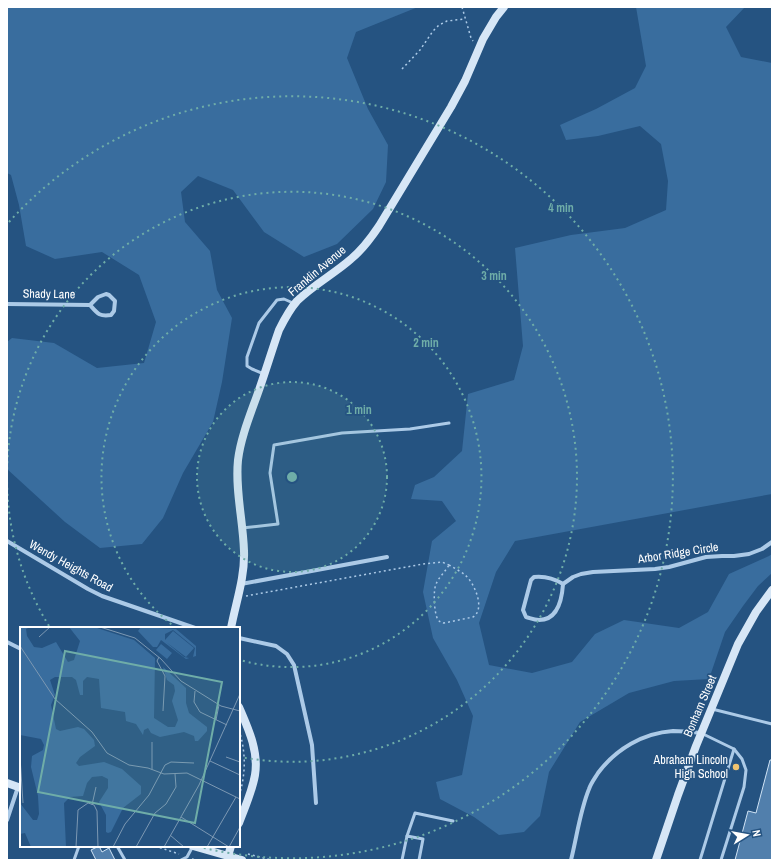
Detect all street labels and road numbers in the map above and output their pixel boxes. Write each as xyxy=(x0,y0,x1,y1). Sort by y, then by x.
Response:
street label: Franklin Avenue xyxy=(285,242,349,300)
street label: Shady Lane xyxy=(23,286,75,302)
street label: Wendy Heights Road xyxy=(26,536,116,596)
street label: Arbor Ridge Circle xyxy=(636,539,719,567)
street label: Bonham Street xyxy=(680,672,720,739)

